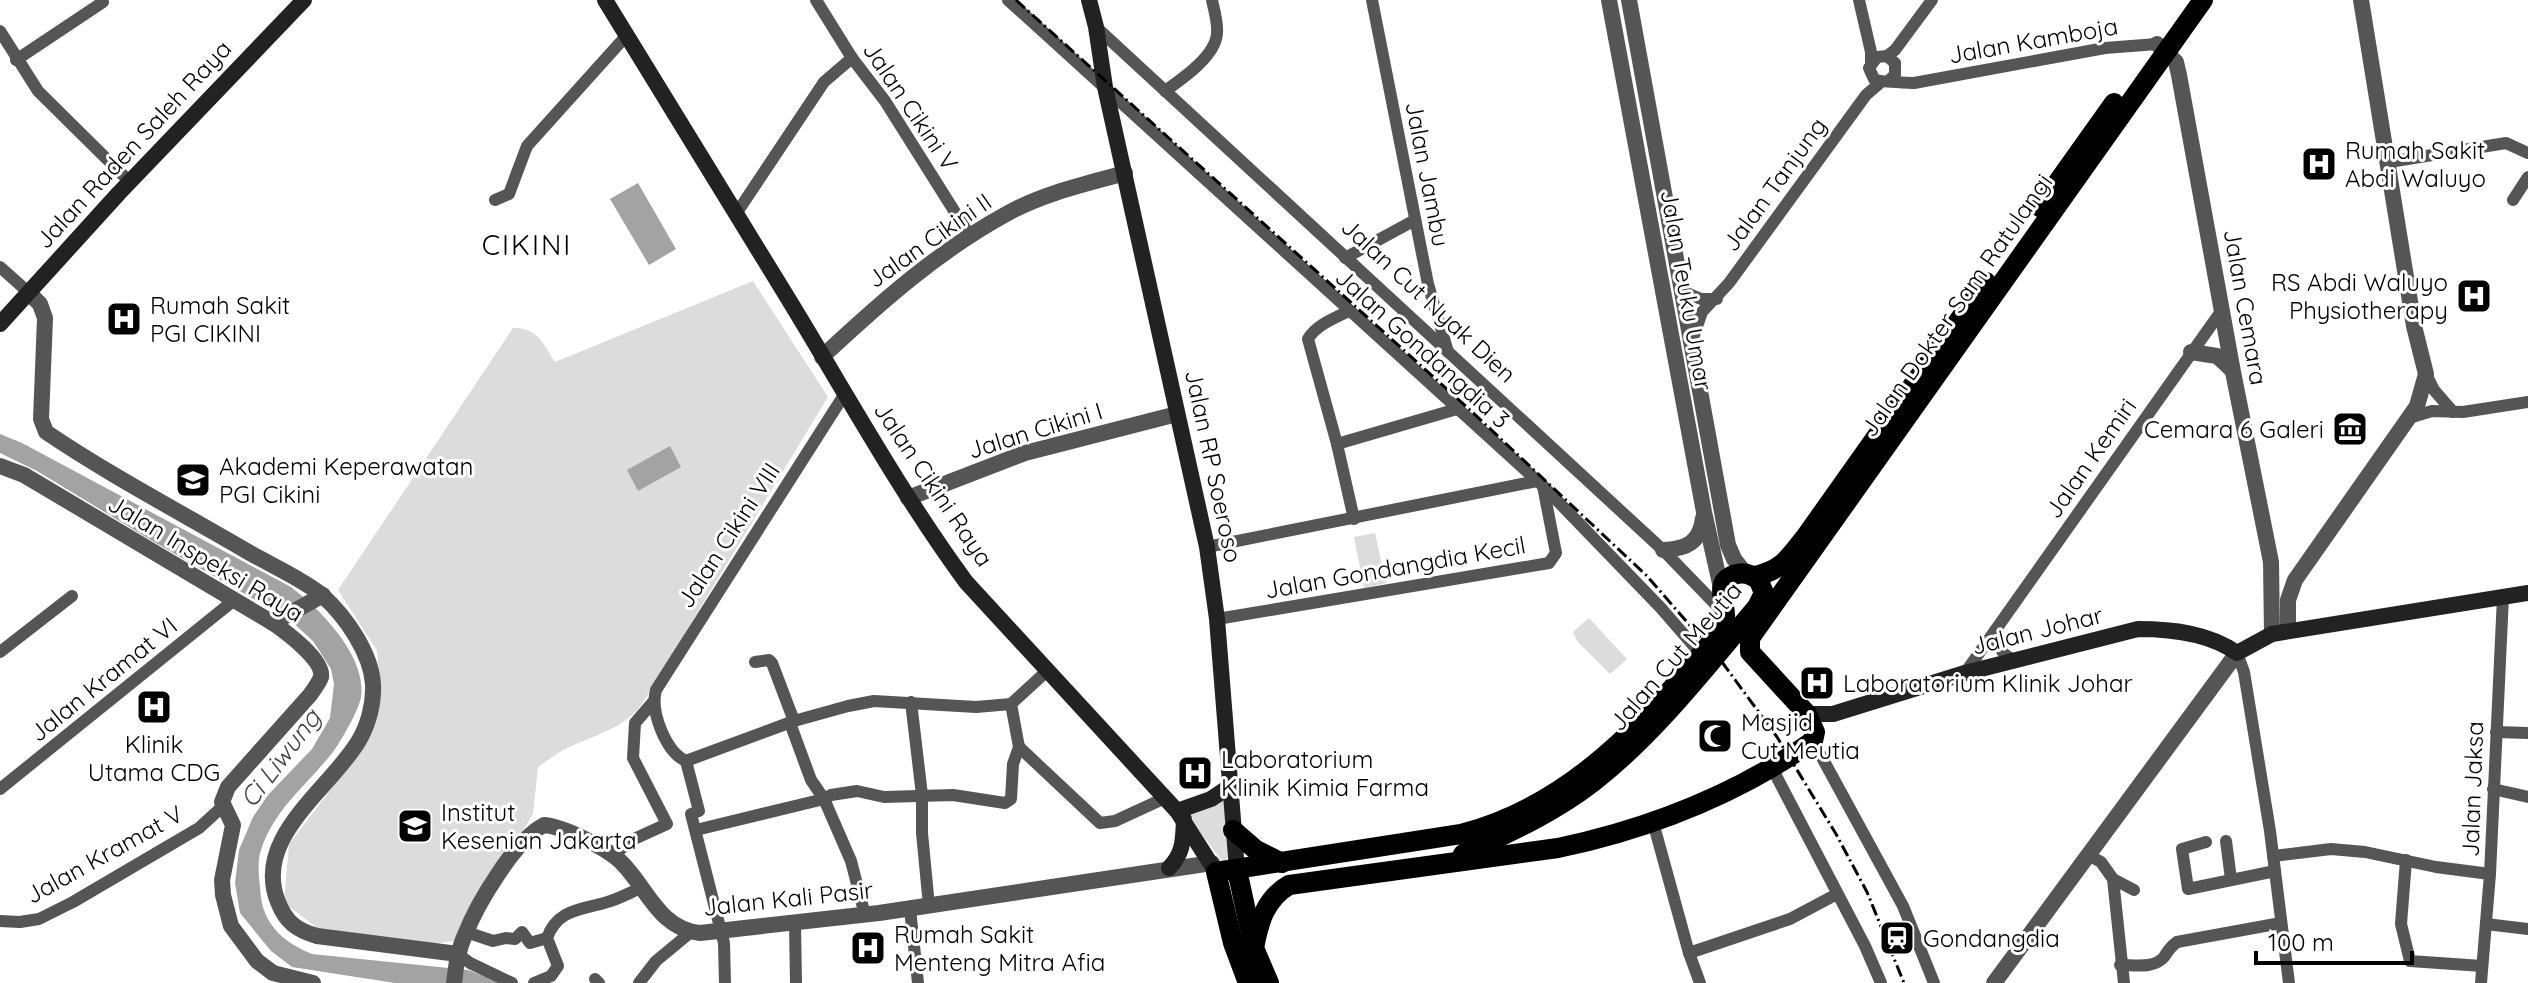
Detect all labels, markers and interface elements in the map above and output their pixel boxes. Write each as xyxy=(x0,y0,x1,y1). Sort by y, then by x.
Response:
street label: Jalan Kamboja xyxy=(1946,10,2120,70)
street label: Jalan Raden Saleh Raya xyxy=(29,34,237,254)
street label: Jalan Cikini V xyxy=(857,36,965,176)
street label: Jalan Jambu xyxy=(1399,99,1457,249)
street label: Jalan Tanjung xyxy=(1715,111,1833,257)
place label: Rumah Sakit Abdi Waluyo xyxy=(2345,135,2486,193)
hospital icon: Rumah Sakit Abdi Waluyo xyxy=(2300,145,2338,183)
street label: Jalan Dokter Sam Ratulangi xyxy=(1854,168,2058,442)
street label: Jalan Cikini II xyxy=(861,186,997,294)
street label: Jalan Teuku Umar xyxy=(1655,187,1719,393)
street label: Jalan Cut Nyak Dien xyxy=(1336,211,1522,389)
district label: CIKINI xyxy=(482,227,572,262)
street label: Jalan Cemara xyxy=(2218,227,2274,387)
street label: Jalan Gondangdia 3 xyxy=(1329,262,1517,434)
place label: RS Abdi Waluyo Physiotherapy xyxy=(2271,267,2448,325)
hospital icon: RS Abdi Waluyo Physiotherapy xyxy=(2455,277,2493,315)
place label: Rumah Sakit PGI CIKINI xyxy=(150,290,290,348)
hospital icon: Rumah Sakit PGI CIKINI xyxy=(105,300,143,338)
street label: Jalan RP Soeroso xyxy=(1179,367,1249,565)
street label: Jalan Kemiri xyxy=(2038,392,2142,524)
street label: Jalan Cikini I xyxy=(964,395,1106,465)
street label: Jalan Cikini Raya xyxy=(868,396,1000,572)
museum icon: Cemara 6 Galeri xyxy=(2331,410,2369,448)
place label: Cemara 6 Galeri xyxy=(2144,414,2324,444)
place label: Akademi Keperawatan PGI Cikini xyxy=(219,451,473,509)
street label: Jalan Cikini VIII xyxy=(670,457,786,613)
school or university icon: Akademi Keperawatan PGI Cikini xyxy=(174,461,212,499)
street label: Jalan Inspeksi Raya xyxy=(103,488,309,628)
street label: Jalan Gondangdia Kecil xyxy=(1262,529,1528,605)
street label: Jalan Cut Meutia xyxy=(1602,575,1748,737)
street label: Jalan Johar xyxy=(1968,599,2106,661)
street label: Jalan Kramat VI xyxy=(23,610,183,748)
hospital icon: Laboratorium Klinik Johar xyxy=(1798,664,1836,702)
place label: Laboratorium Klinik Johar xyxy=(1843,668,2133,698)
hospital icon: Klinik Utama CDG xyxy=(135,688,173,726)
water label: Ci Liwung xyxy=(232,701,329,814)
place label: Masjid Cut Meutia xyxy=(1741,707,1860,765)
mosque icon: Masjid Cut Meutia xyxy=(1696,717,1734,755)
street label: Jalan Jaksa xyxy=(2455,721,2489,857)
place label: Klinik Utama CDG xyxy=(88,729,220,787)
place label: Laboratorium Klinik Kimia Farma xyxy=(1221,744,1429,802)
hospital icon: Laboratorium Klinik Kimia Farma xyxy=(1176,754,1214,792)
place label: Institut Kesenian Jakarta xyxy=(441,797,637,855)
street label: Jalan Kramat V xyxy=(20,798,188,910)
school or university icon: Institut Kesenian Jakarta xyxy=(396,807,434,845)
street label: Jalan Kali Pasir xyxy=(701,874,875,922)
scale bar xyxy=(2256,915,2412,965)
place label: Rumah Sakit Menteng Mitra Afia xyxy=(894,919,1105,977)
station icon: Gondangdia xyxy=(1878,919,1916,957)
place label: Gondangdia xyxy=(1923,923,2060,953)
text: 100 m xyxy=(2268,927,2334,957)
hospital icon: Rumah Sakit Menteng Mitra Afia xyxy=(849,929,887,967)

